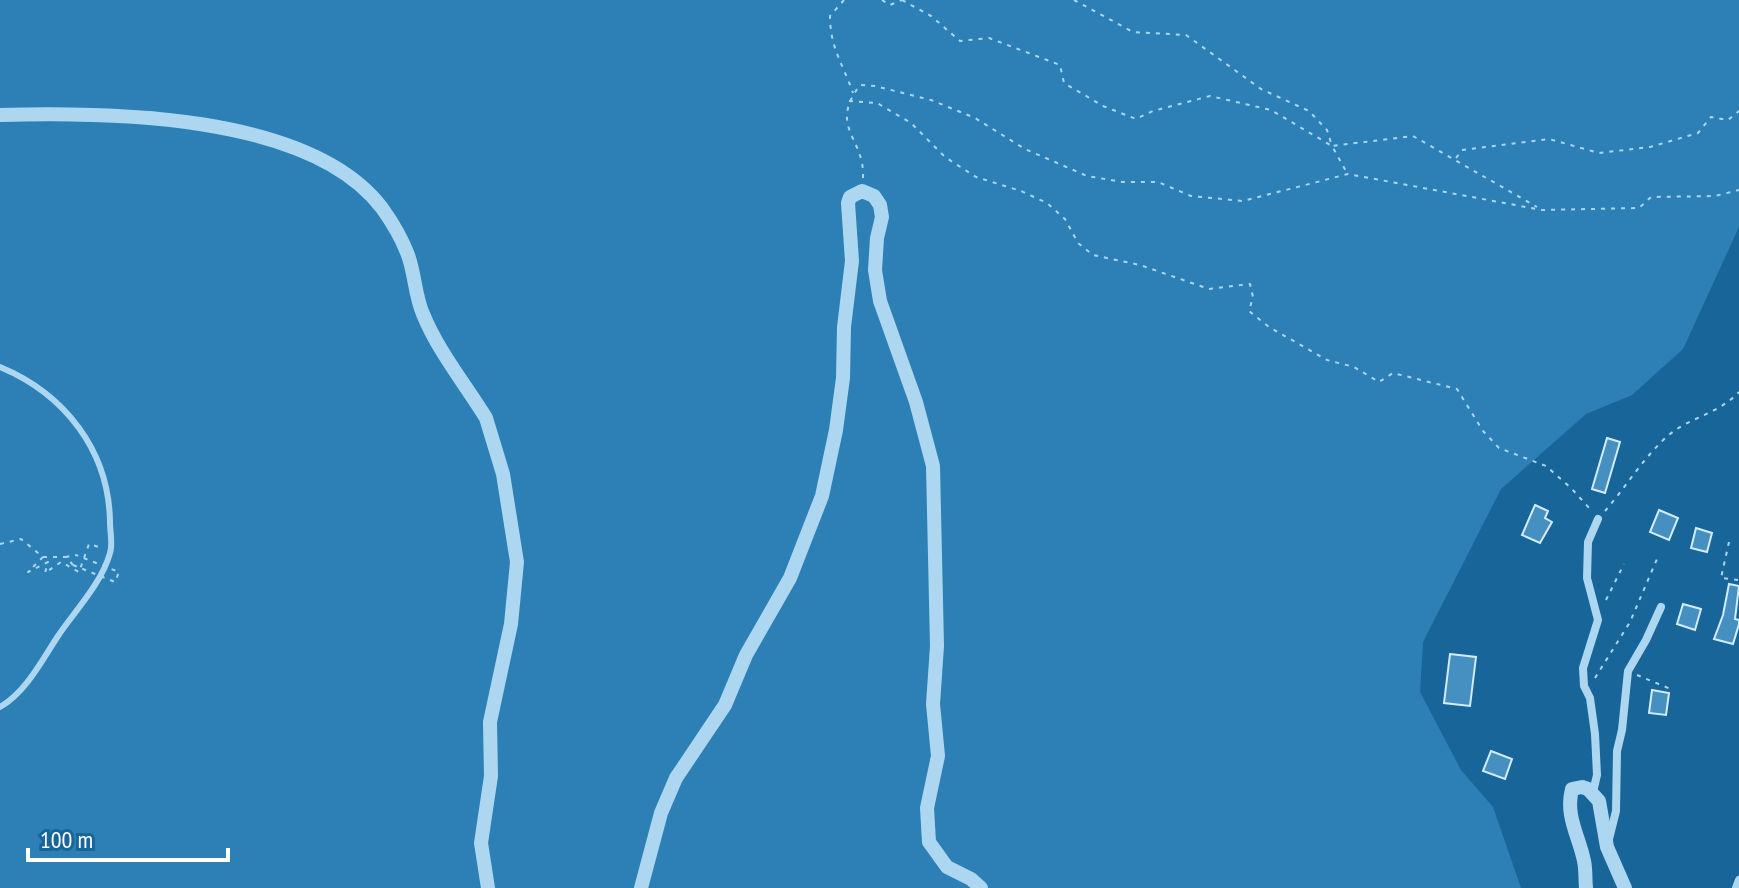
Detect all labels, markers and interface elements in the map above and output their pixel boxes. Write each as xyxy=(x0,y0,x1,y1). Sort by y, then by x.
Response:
scale bar xyxy=(28,812,228,862)
text: 100 m xyxy=(40,824,93,855)

